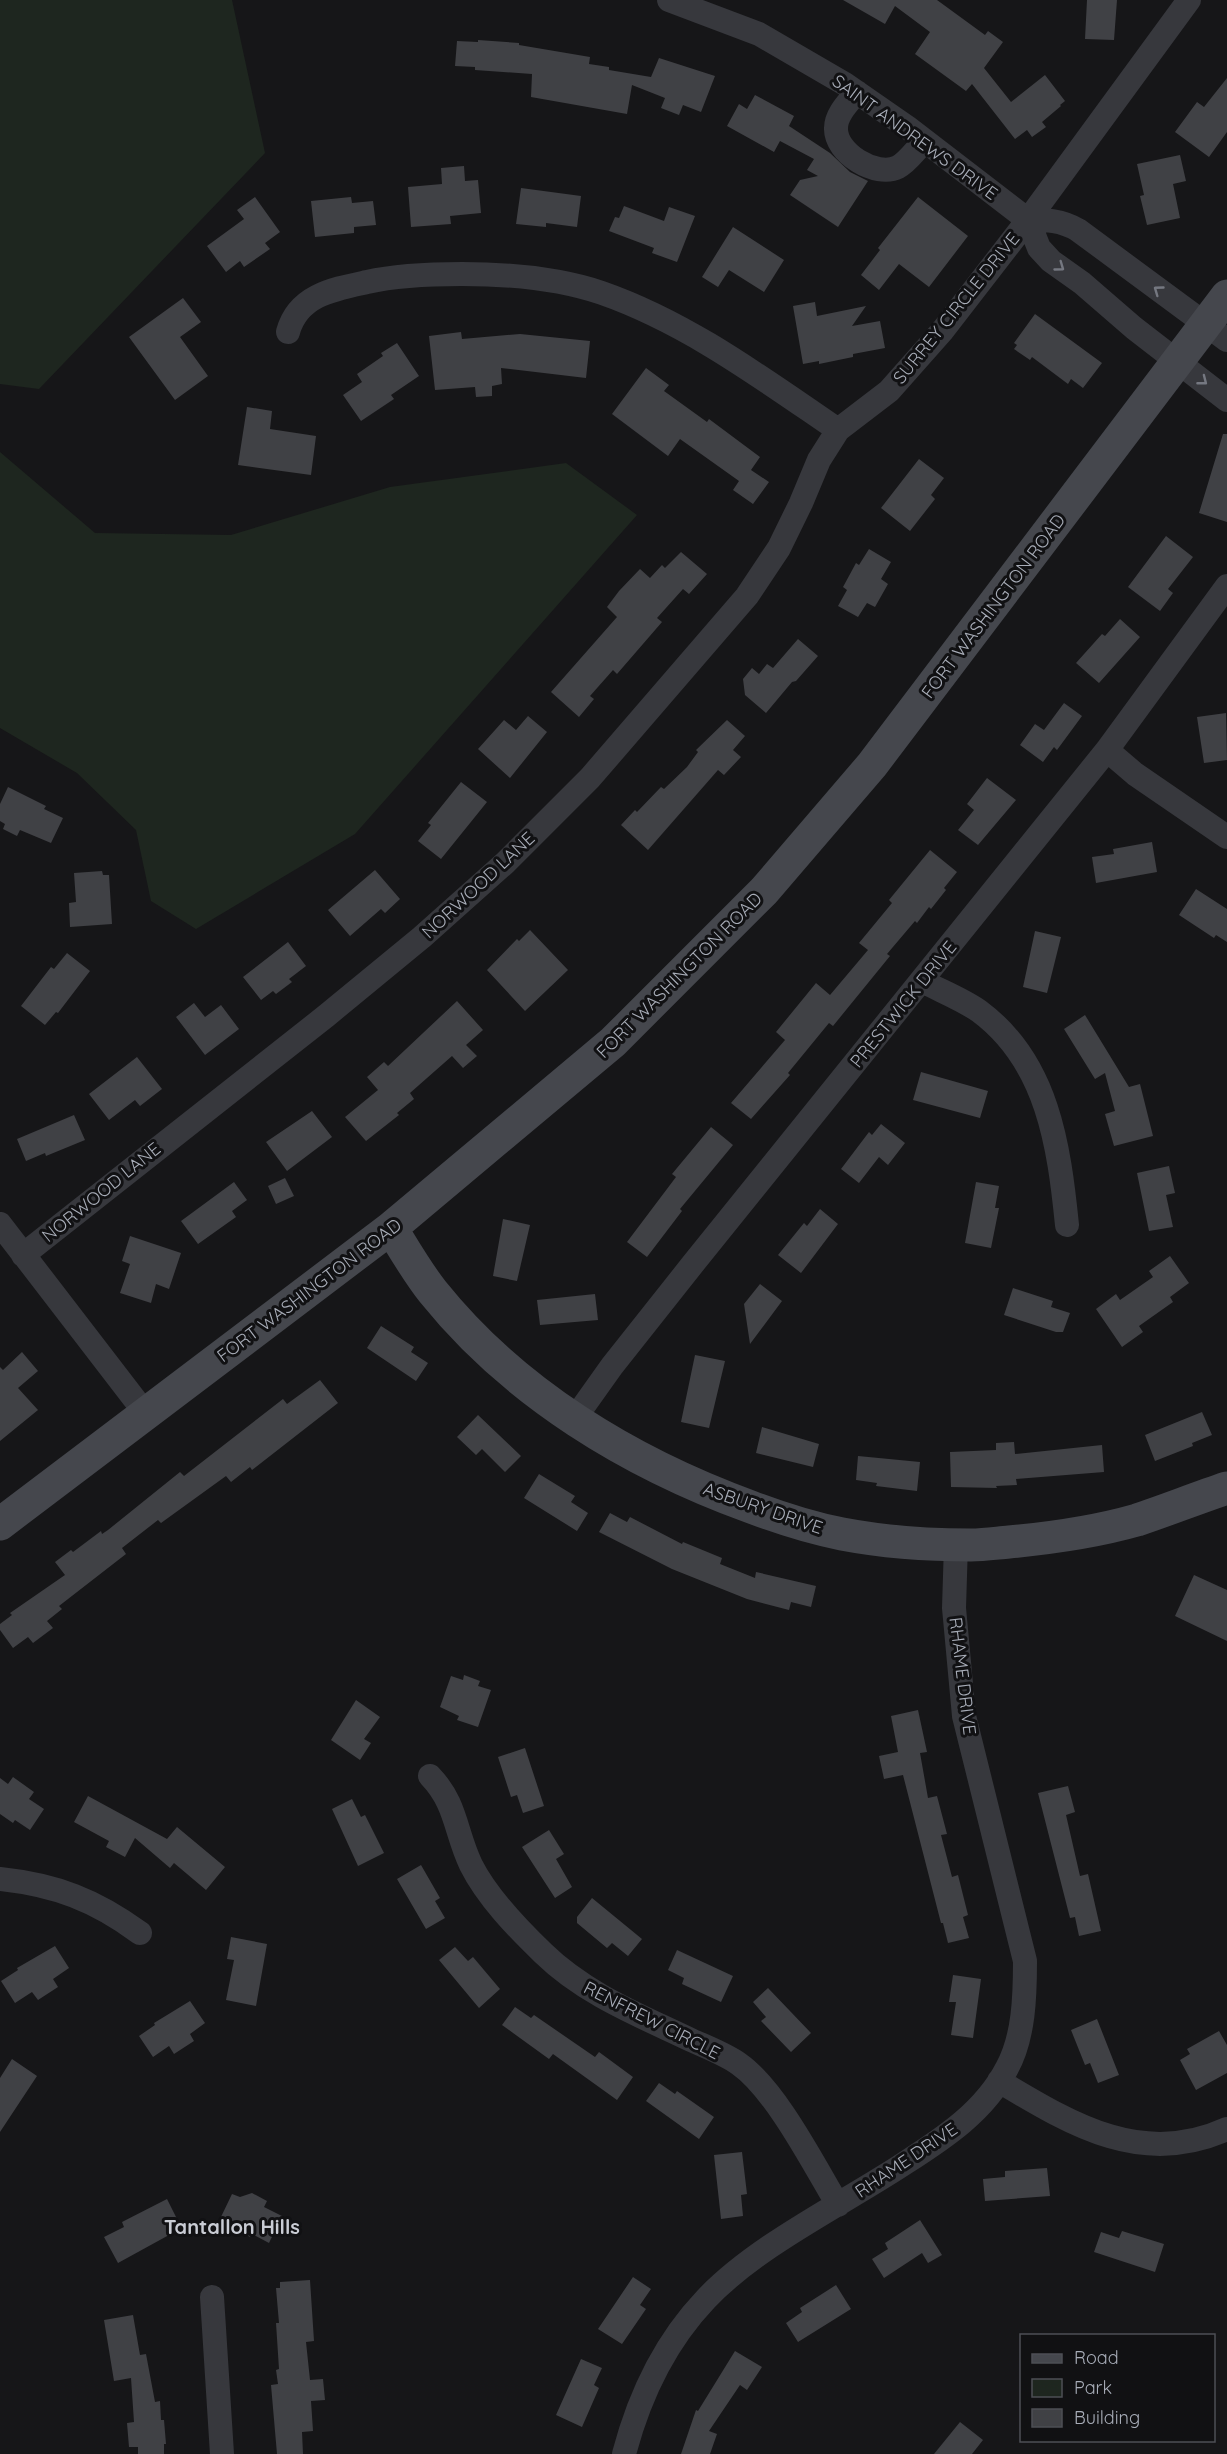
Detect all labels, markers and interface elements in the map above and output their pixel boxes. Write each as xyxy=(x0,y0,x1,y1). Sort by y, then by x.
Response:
street label: SAINT ANDREWS DRIVE xyxy=(828,69,1002,205)
street label: SURREY CIRCLE DRIVE xyxy=(888,227,1024,389)
one-way arrow xyxy=(1053,260,1064,271)
one-way arrow xyxy=(1153,287,1164,298)
one-way arrow xyxy=(1196,373,1207,384)
street label: FORT WASHINGTON ROAD xyxy=(916,509,1070,703)
street label: NORWOOD LANE xyxy=(417,827,539,943)
street label: FORT WASHINGTON ROAD xyxy=(591,887,767,1063)
street label: PRESTWICK DRIVE xyxy=(845,936,961,1072)
street label: NORWOOD LANE xyxy=(37,1137,165,1247)
street label: FORT WASHINGTON ROAD xyxy=(212,1213,406,1367)
street label: ASBURY DRIVE xyxy=(700,1477,826,1539)
street label: RHAME DRIVE xyxy=(944,1616,982,1736)
street label: RENFREW CIRCLE xyxy=(580,1976,724,2064)
street label: RHAME DRIVE xyxy=(850,2117,962,2203)
district label: Tantallon Hills xyxy=(164,2214,300,2239)
legend xyxy=(1020,2334,1215,2442)
text: Road xyxy=(1074,2346,1119,2369)
text: Park xyxy=(1074,2376,1112,2399)
text: Building xyxy=(1074,2406,1140,2429)

